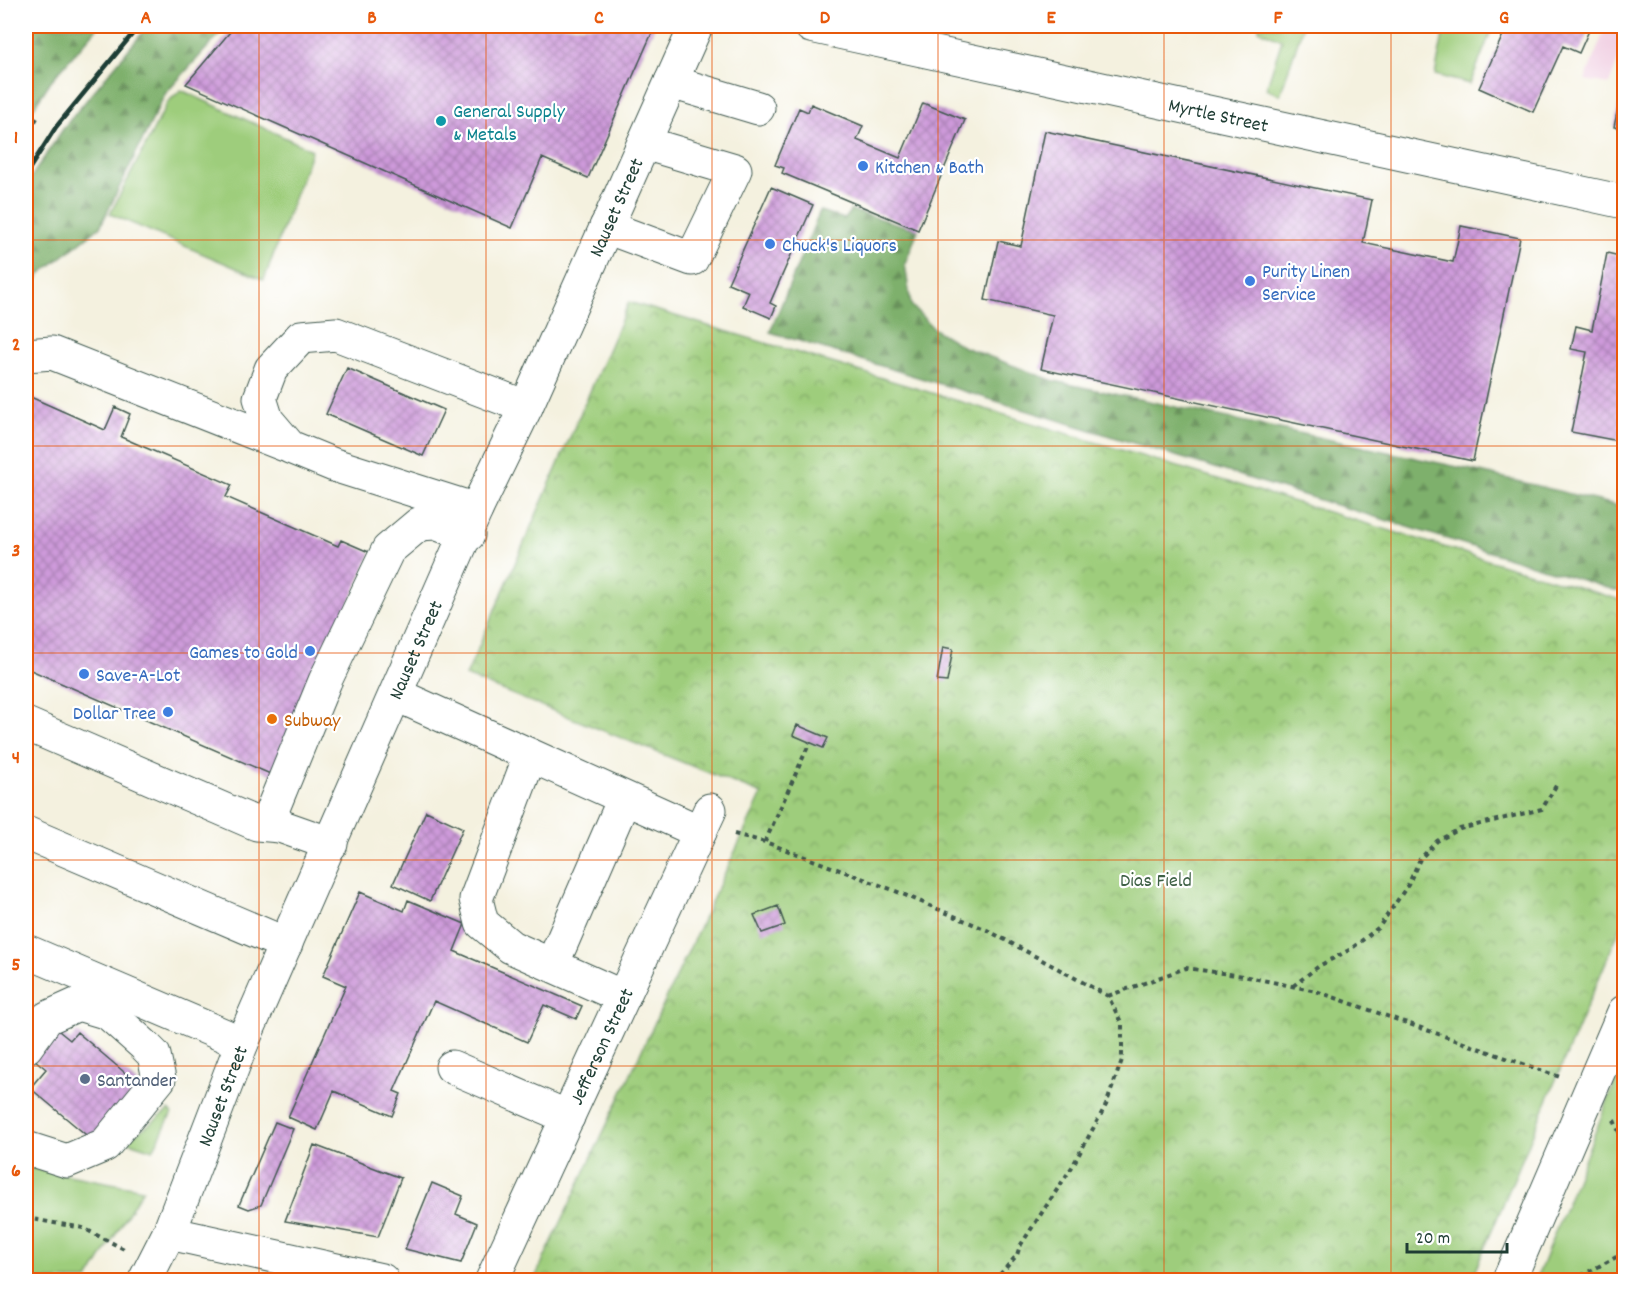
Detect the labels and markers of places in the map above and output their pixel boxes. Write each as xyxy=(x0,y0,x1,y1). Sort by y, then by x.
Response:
place label: General Supply & Metals xyxy=(453,99,566,150)
marker: General Supply & Metals xyxy=(434,114,448,128)
place label: Kitchen & Bath xyxy=(875,155,984,183)
marker: Kitchen & Bath xyxy=(856,159,870,173)
place label: Chuck's Liquors xyxy=(782,233,897,261)
marker: Chuck's Liquors xyxy=(763,237,777,251)
place label: Purity Linen Service xyxy=(1262,259,1350,310)
marker: Purity Linen Service xyxy=(1243,274,1257,288)
place label: Games to Gold xyxy=(189,640,298,668)
marker: Games to Gold xyxy=(303,644,317,658)
place label: Save-A-Lot xyxy=(96,663,180,691)
marker: Save-A-Lot xyxy=(77,667,91,681)
place label: Dollar Tree xyxy=(73,701,156,729)
marker: Dollar Tree xyxy=(161,705,175,719)
place label: Subway xyxy=(284,708,341,736)
marker: Subway xyxy=(265,712,279,726)
place label: Santander xyxy=(97,1068,177,1096)
marker: Santander xyxy=(78,1072,92,1086)

